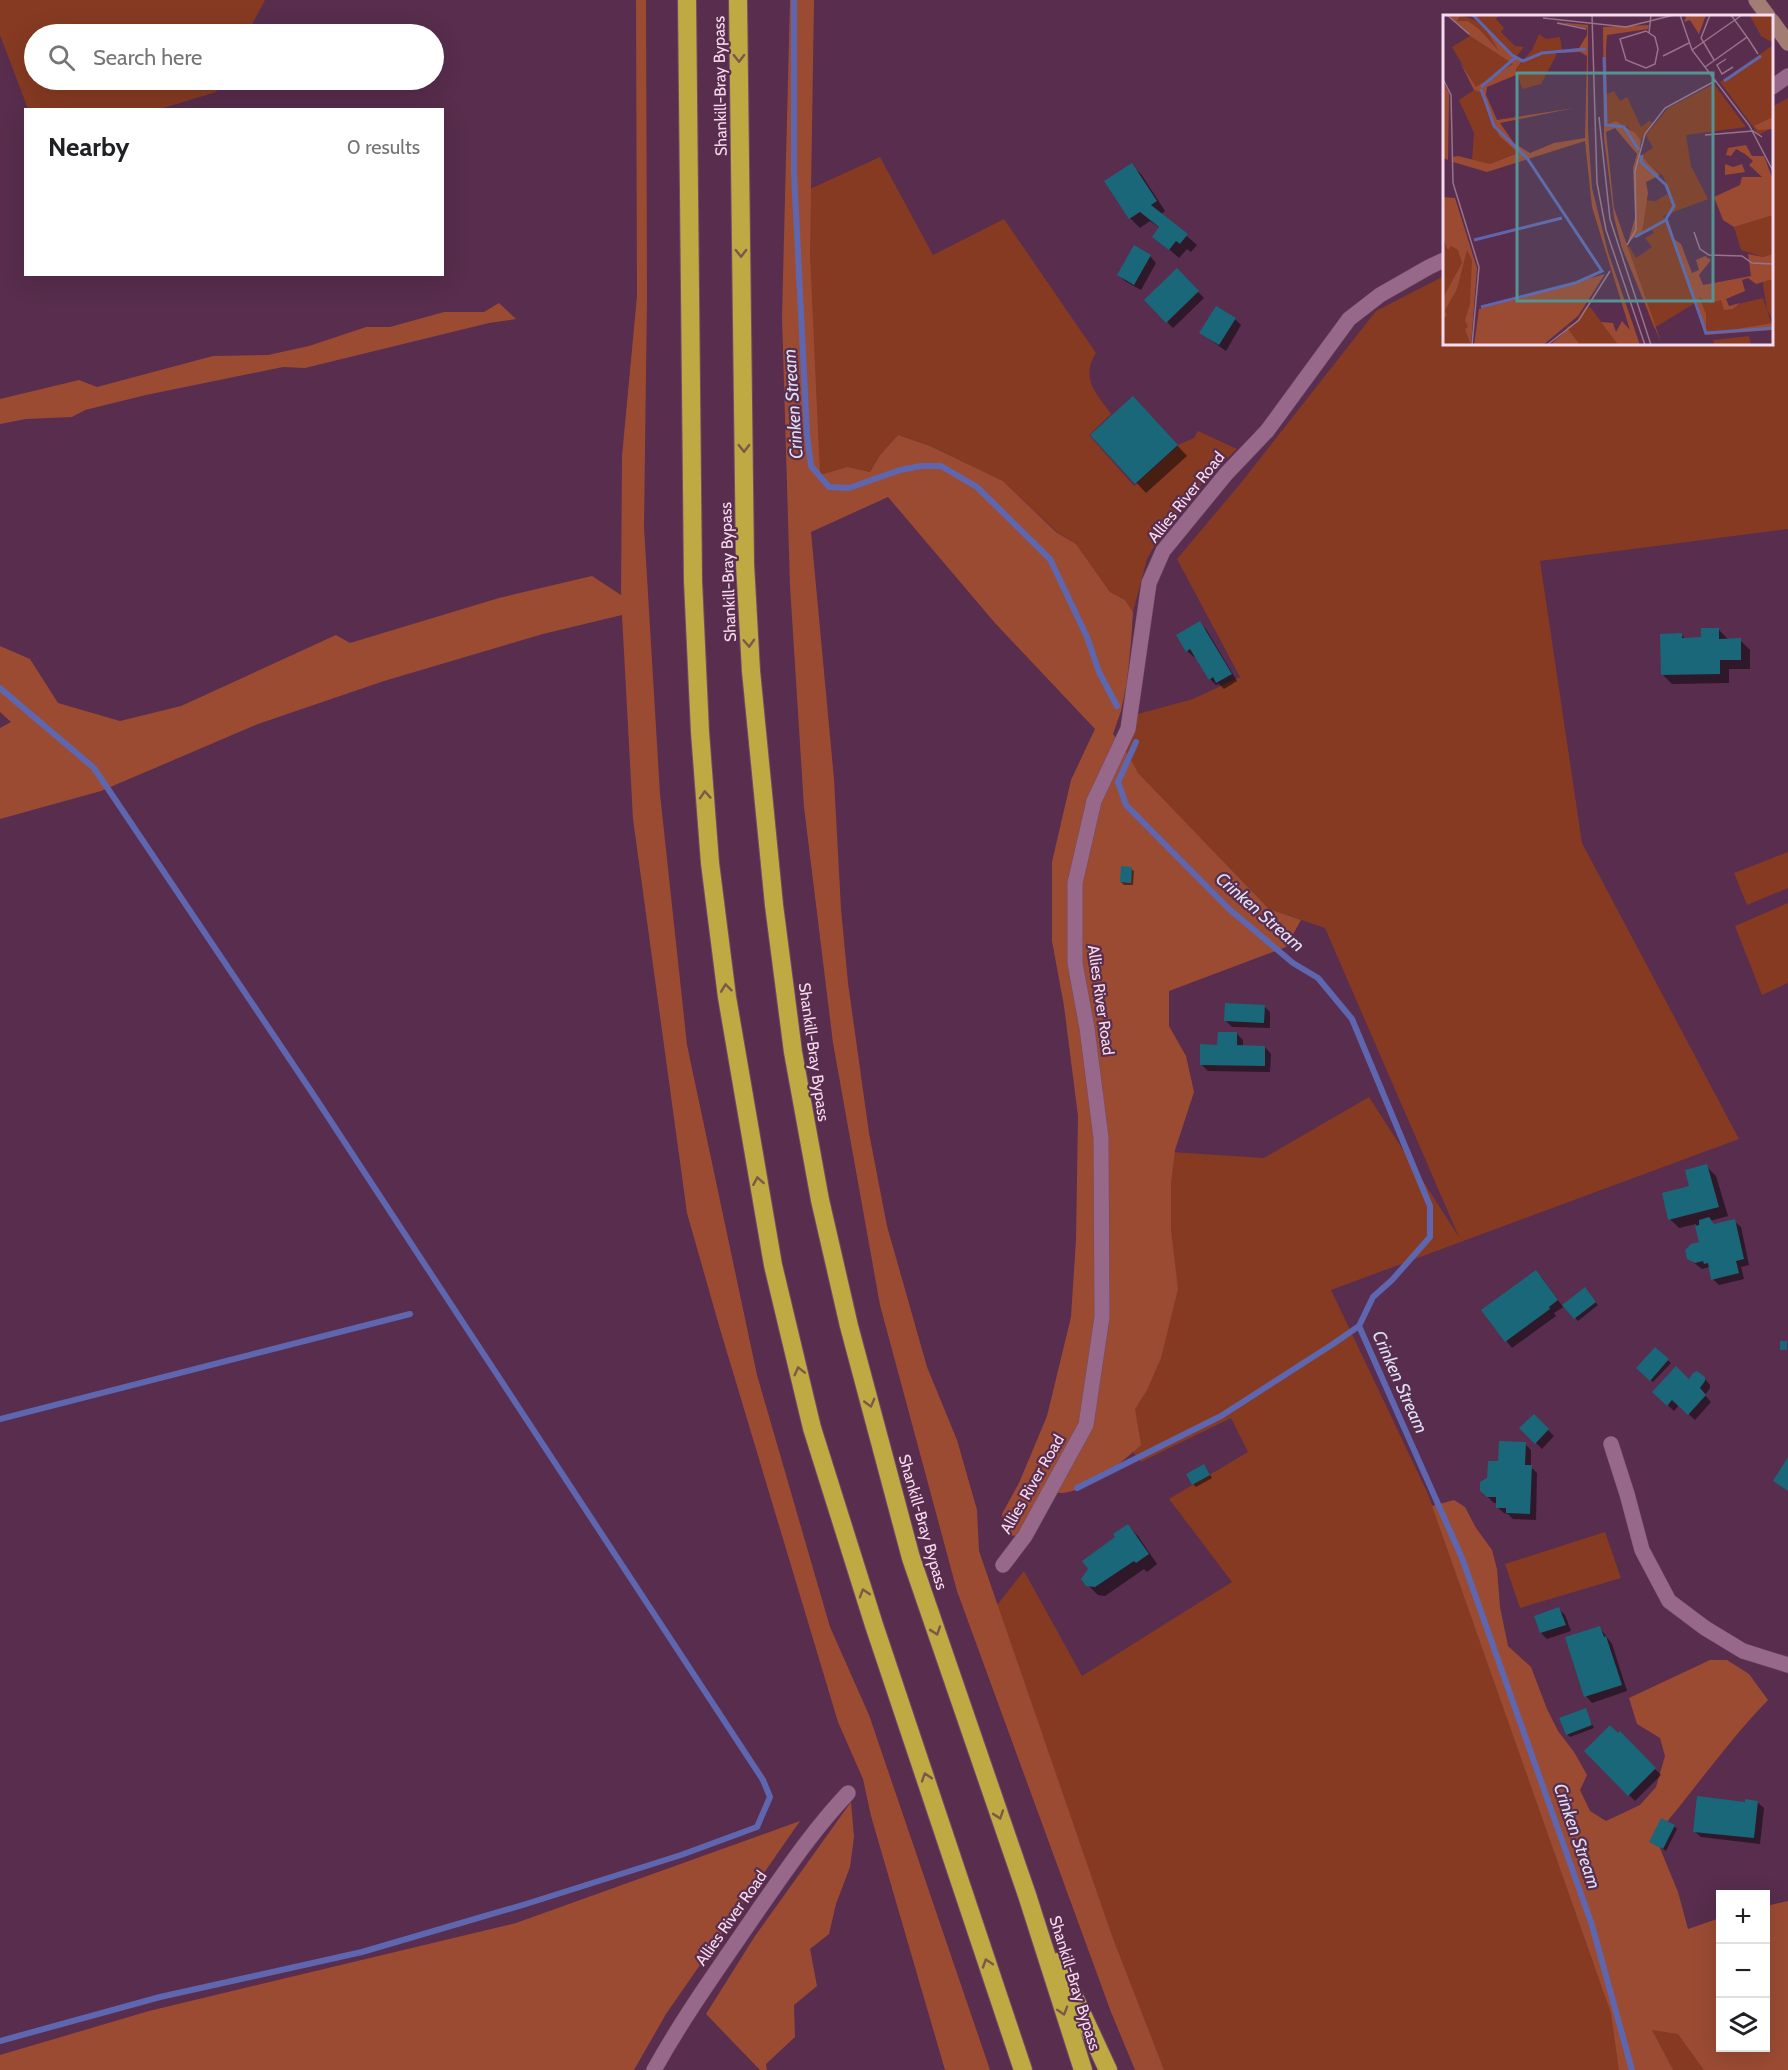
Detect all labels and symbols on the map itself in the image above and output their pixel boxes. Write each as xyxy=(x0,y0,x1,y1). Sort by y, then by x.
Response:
street label: Shankill-Bray Bypass xyxy=(709,15,731,156)
inset map xyxy=(1443,15,1773,345)
one-way arrow xyxy=(733,54,745,63)
one-way arrow xyxy=(735,249,748,258)
water label: Crinken Stream xyxy=(778,348,808,460)
one-way arrow xyxy=(738,444,750,453)
street label: Allies River Road xyxy=(1144,448,1228,546)
street label: Shankill-Bray Bypass xyxy=(716,501,740,642)
one-way arrow xyxy=(743,639,756,648)
one-way arrow xyxy=(699,790,712,799)
water label: Crinken Stream xyxy=(1211,868,1309,956)
street label: Allies River Road xyxy=(1084,944,1118,1056)
street label: Shankill-Bray Bypass xyxy=(795,981,833,1123)
one-way arrow xyxy=(721,984,733,993)
one-way arrow xyxy=(752,1176,765,1186)
water label: Crinken Stream xyxy=(1368,1327,1432,1437)
one-way arrow xyxy=(793,1367,806,1377)
one-way arrow xyxy=(862,1398,875,1408)
street label: Allies River Road xyxy=(996,1431,1068,1537)
street label: Shankill-Bray Bypass xyxy=(895,1452,952,1592)
one-way arrow xyxy=(859,1588,871,1599)
one-way arrow xyxy=(928,1625,941,1636)
one-way arrow xyxy=(921,1772,933,1783)
water label: Crinken Stream xyxy=(1549,1780,1605,1892)
one-way arrow xyxy=(992,1809,1005,1820)
street label: Allies River Road xyxy=(691,1867,771,1969)
street label: Shankill-Bray Bypass xyxy=(1045,1913,1105,2053)
one-way arrow xyxy=(981,1958,994,1969)
one-way arrow xyxy=(1056,2005,1069,2015)

